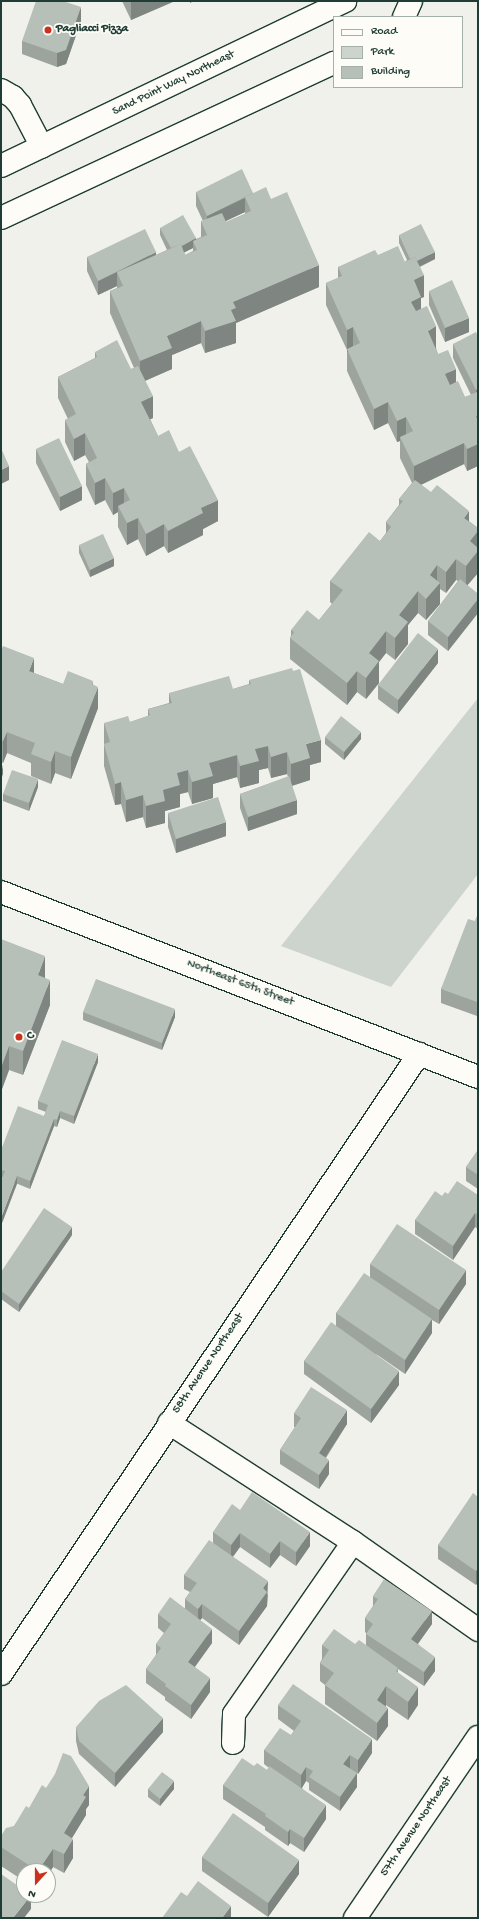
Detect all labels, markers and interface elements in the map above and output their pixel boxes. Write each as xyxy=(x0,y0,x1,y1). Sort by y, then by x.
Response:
legend xyxy=(333,16,463,88)
place label: Pagliacci Pizza xyxy=(56,23,128,37)
marker: Pagliacci Pizza xyxy=(43,25,53,35)
text: Road xyxy=(371,25,397,39)
text: Park xyxy=(371,45,394,59)
street label: Sand Point Way Northeast xyxy=(111,48,237,120)
text: Building xyxy=(371,65,410,79)
street label: Northeast 65th Street xyxy=(185,957,295,1011)
place label: C xyxy=(27,1030,34,1044)
marker: C xyxy=(14,1032,24,1042)
street label: 58th Avenue Northeast xyxy=(170,1311,248,1417)
street label: 57th Avenue Northeast xyxy=(378,1774,456,1880)
north arrow xyxy=(16,1863,56,1903)
text: N xyxy=(27,1886,38,1900)

